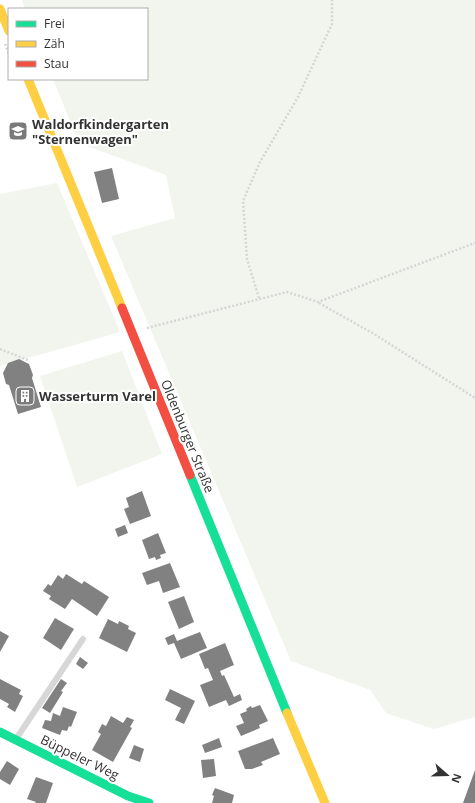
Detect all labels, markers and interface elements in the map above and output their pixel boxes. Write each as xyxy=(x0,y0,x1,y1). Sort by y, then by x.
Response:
legend xyxy=(8,8,148,80)
text: Frei xyxy=(44,15,65,32)
text: Zäh xyxy=(44,35,65,52)
text: Stau xyxy=(44,55,69,72)
place label: Waldorfkindergarten "Sternenwagen" xyxy=(32,115,169,148)
school or university icon: Waldorfkindergarten "Sternenwagen" xyxy=(7,120,29,142)
street label: Oldenburger Straße xyxy=(157,377,219,495)
building icon: Wasserturm Varel xyxy=(14,385,36,407)
place label: Wasserturm Varel xyxy=(39,387,156,405)
street label: Büppeler Weg xyxy=(38,730,122,784)
north arrow xyxy=(427,755,467,795)
text: N xyxy=(448,772,465,785)

